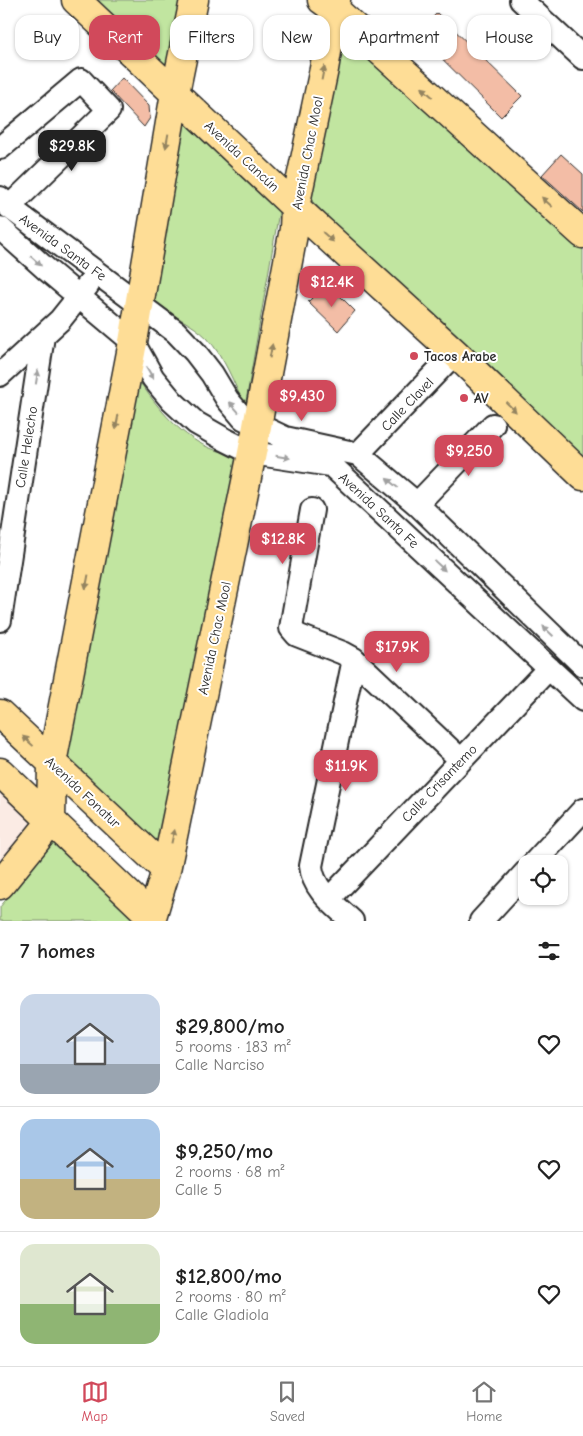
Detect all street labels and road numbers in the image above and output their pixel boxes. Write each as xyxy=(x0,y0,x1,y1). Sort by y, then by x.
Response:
street label: Avenida Chac Mool xyxy=(288,95,327,211)
street label: Avenida Cancún xyxy=(201,117,283,195)
street label: Avenida Santa Fe xyxy=(16,210,110,285)
street label: Calle Clavel xyxy=(378,374,437,435)
street label: Calle Helecho xyxy=(12,405,41,489)
street label: Avenida Santa Fe xyxy=(335,469,422,552)
street label: Avenida Chac Mool xyxy=(194,580,235,696)
street label: Calle Crisantemo xyxy=(398,741,481,826)
street label: Avenida Fonatur xyxy=(41,753,124,832)

